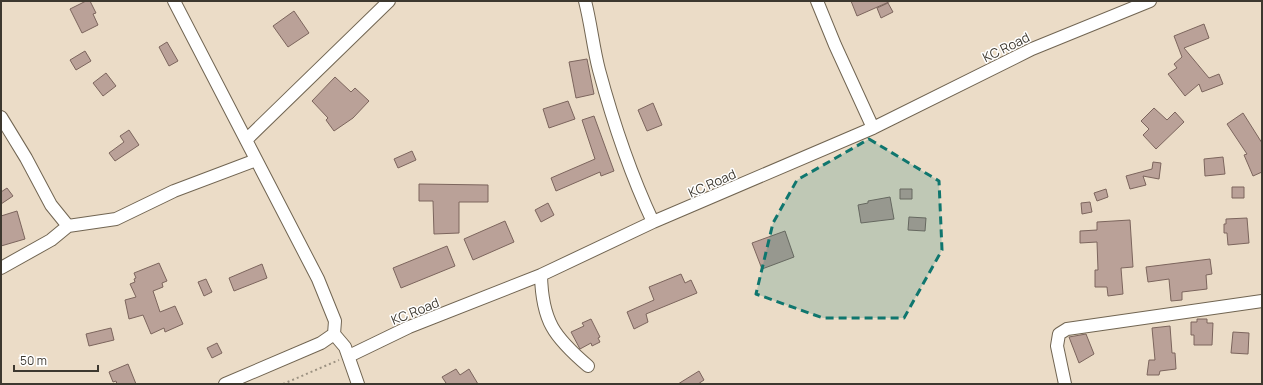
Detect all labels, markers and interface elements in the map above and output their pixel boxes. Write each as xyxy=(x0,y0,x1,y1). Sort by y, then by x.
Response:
street label: KC Road xyxy=(979,28,1033,66)
street label: KC Road xyxy=(685,165,739,201)
street label: KC Road xyxy=(388,293,442,329)
scale bar xyxy=(14,347,98,373)
text: 50 m xyxy=(20,352,47,369)

